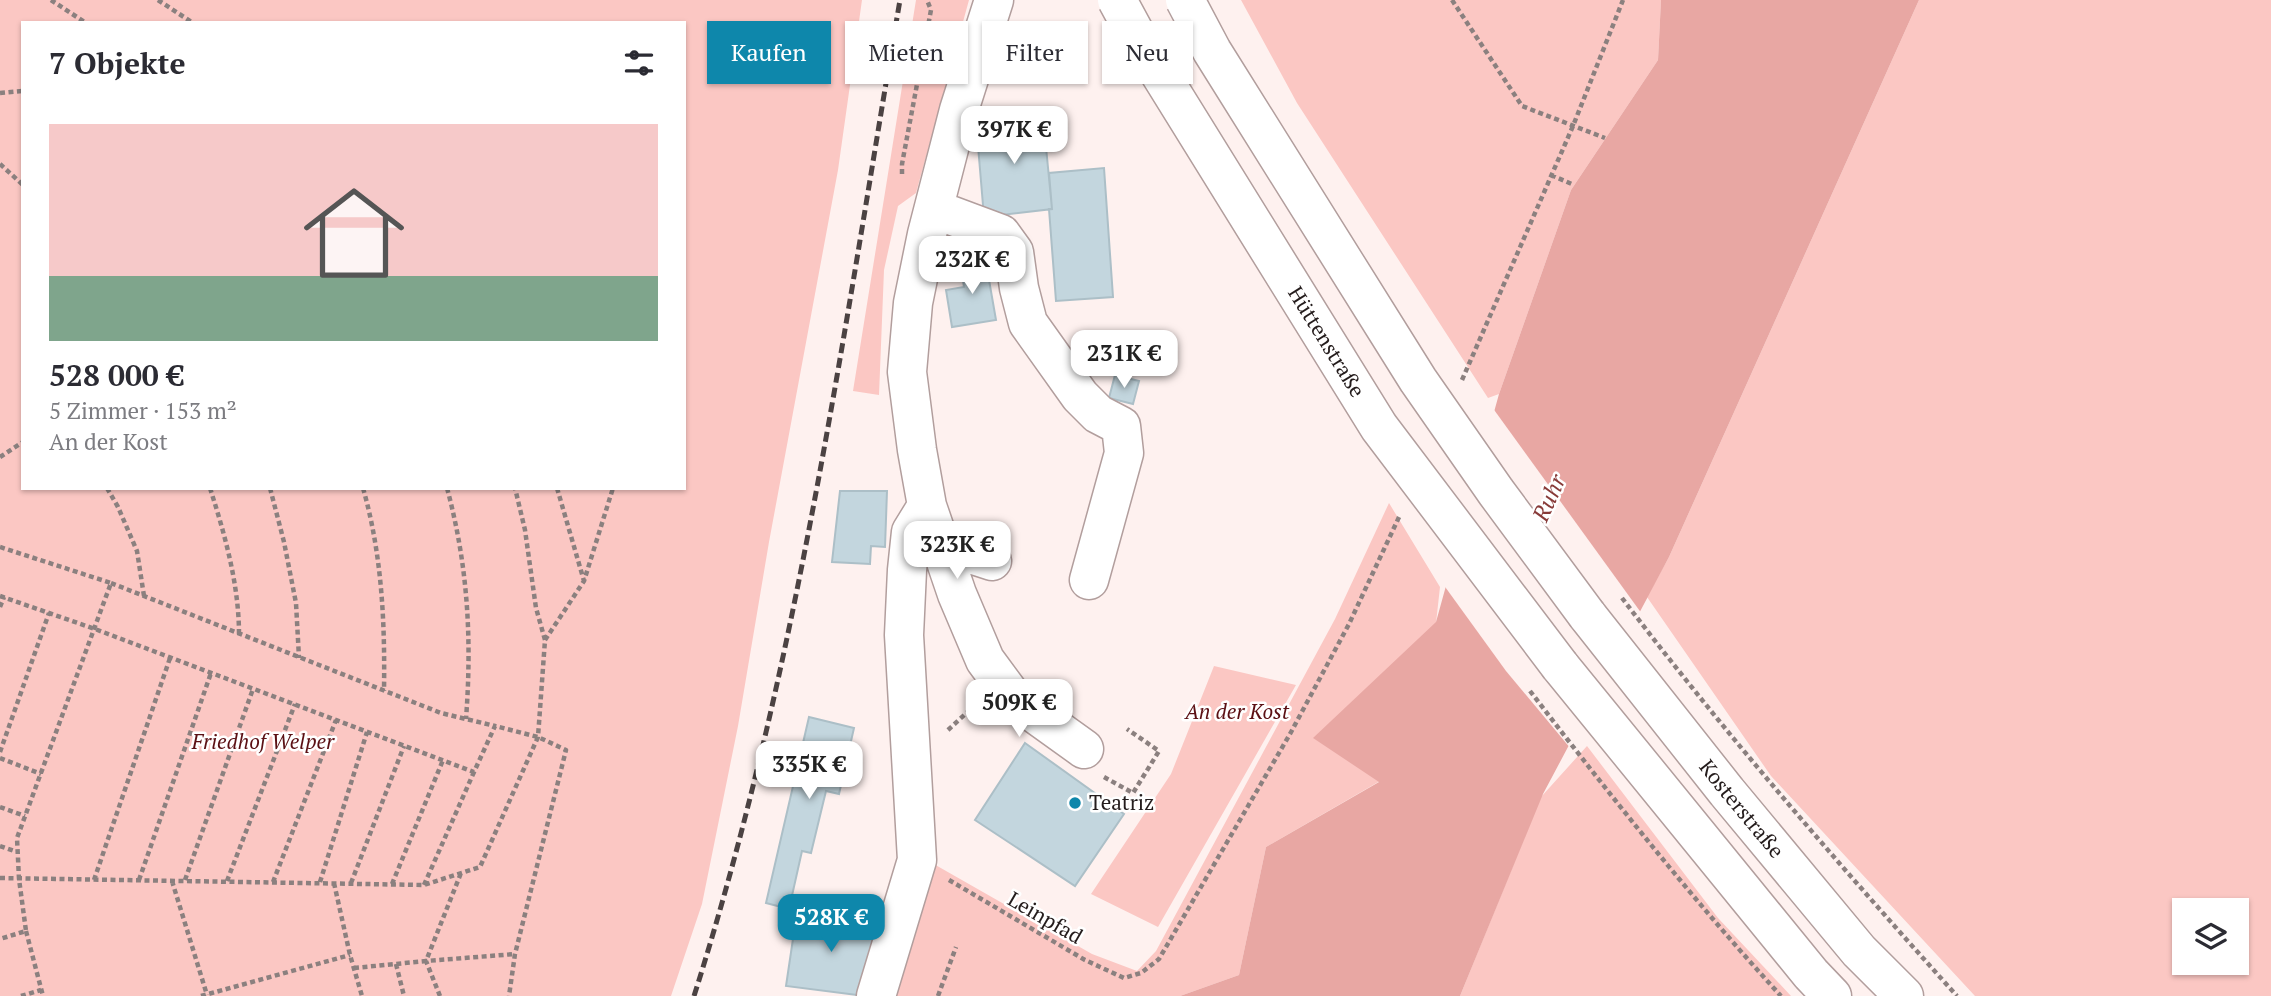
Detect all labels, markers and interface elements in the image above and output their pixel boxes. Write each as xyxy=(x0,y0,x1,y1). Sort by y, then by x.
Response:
chip: Kaufen xyxy=(707,21,831,84)
chip: Mieten xyxy=(845,21,968,84)
chip: Filter xyxy=(982,21,1088,84)
chip: Neu xyxy=(1102,21,1193,84)
text: 7 Objekte xyxy=(49,43,186,83)
icon: filters xyxy=(620,44,658,82)
pin: 397K € xyxy=(957,106,1071,166)
text: 397K € xyxy=(977,113,1051,144)
icon: home xyxy=(291,170,417,296)
pin: 232K € xyxy=(915,236,1029,296)
text: 232K € xyxy=(935,243,1009,274)
street label: Hüttenstraße xyxy=(1282,281,1372,402)
pin: 231K € xyxy=(1067,330,1181,390)
text: 231K € xyxy=(1087,337,1161,368)
text: 528 000 € xyxy=(49,355,184,395)
text: 5 Zimmer · 153 m² xyxy=(49,395,237,426)
text: An der Kost xyxy=(49,426,168,457)
water label: Ruhr xyxy=(1524,468,1573,527)
pin: 323K € xyxy=(900,522,1014,581)
text: 323K € xyxy=(920,528,994,559)
pin: 509K € xyxy=(962,680,1076,739)
text: 509K € xyxy=(982,686,1056,717)
park label: An der Kost xyxy=(1183,697,1290,725)
park label: Friedhof Welper xyxy=(191,727,335,755)
pin: 335K € xyxy=(752,742,866,801)
text: 335K € xyxy=(772,748,846,779)
street label: Kosterstraße xyxy=(1694,753,1791,863)
place label: Teatriz xyxy=(1089,788,1154,816)
marker: Teatriz xyxy=(1067,795,1083,811)
street label: Leinpfad xyxy=(1003,884,1088,950)
pin: 528K € xyxy=(774,894,888,954)
map controls xyxy=(2172,898,2249,975)
button: layers xyxy=(2172,898,2249,975)
text: 528K € xyxy=(794,901,868,932)

